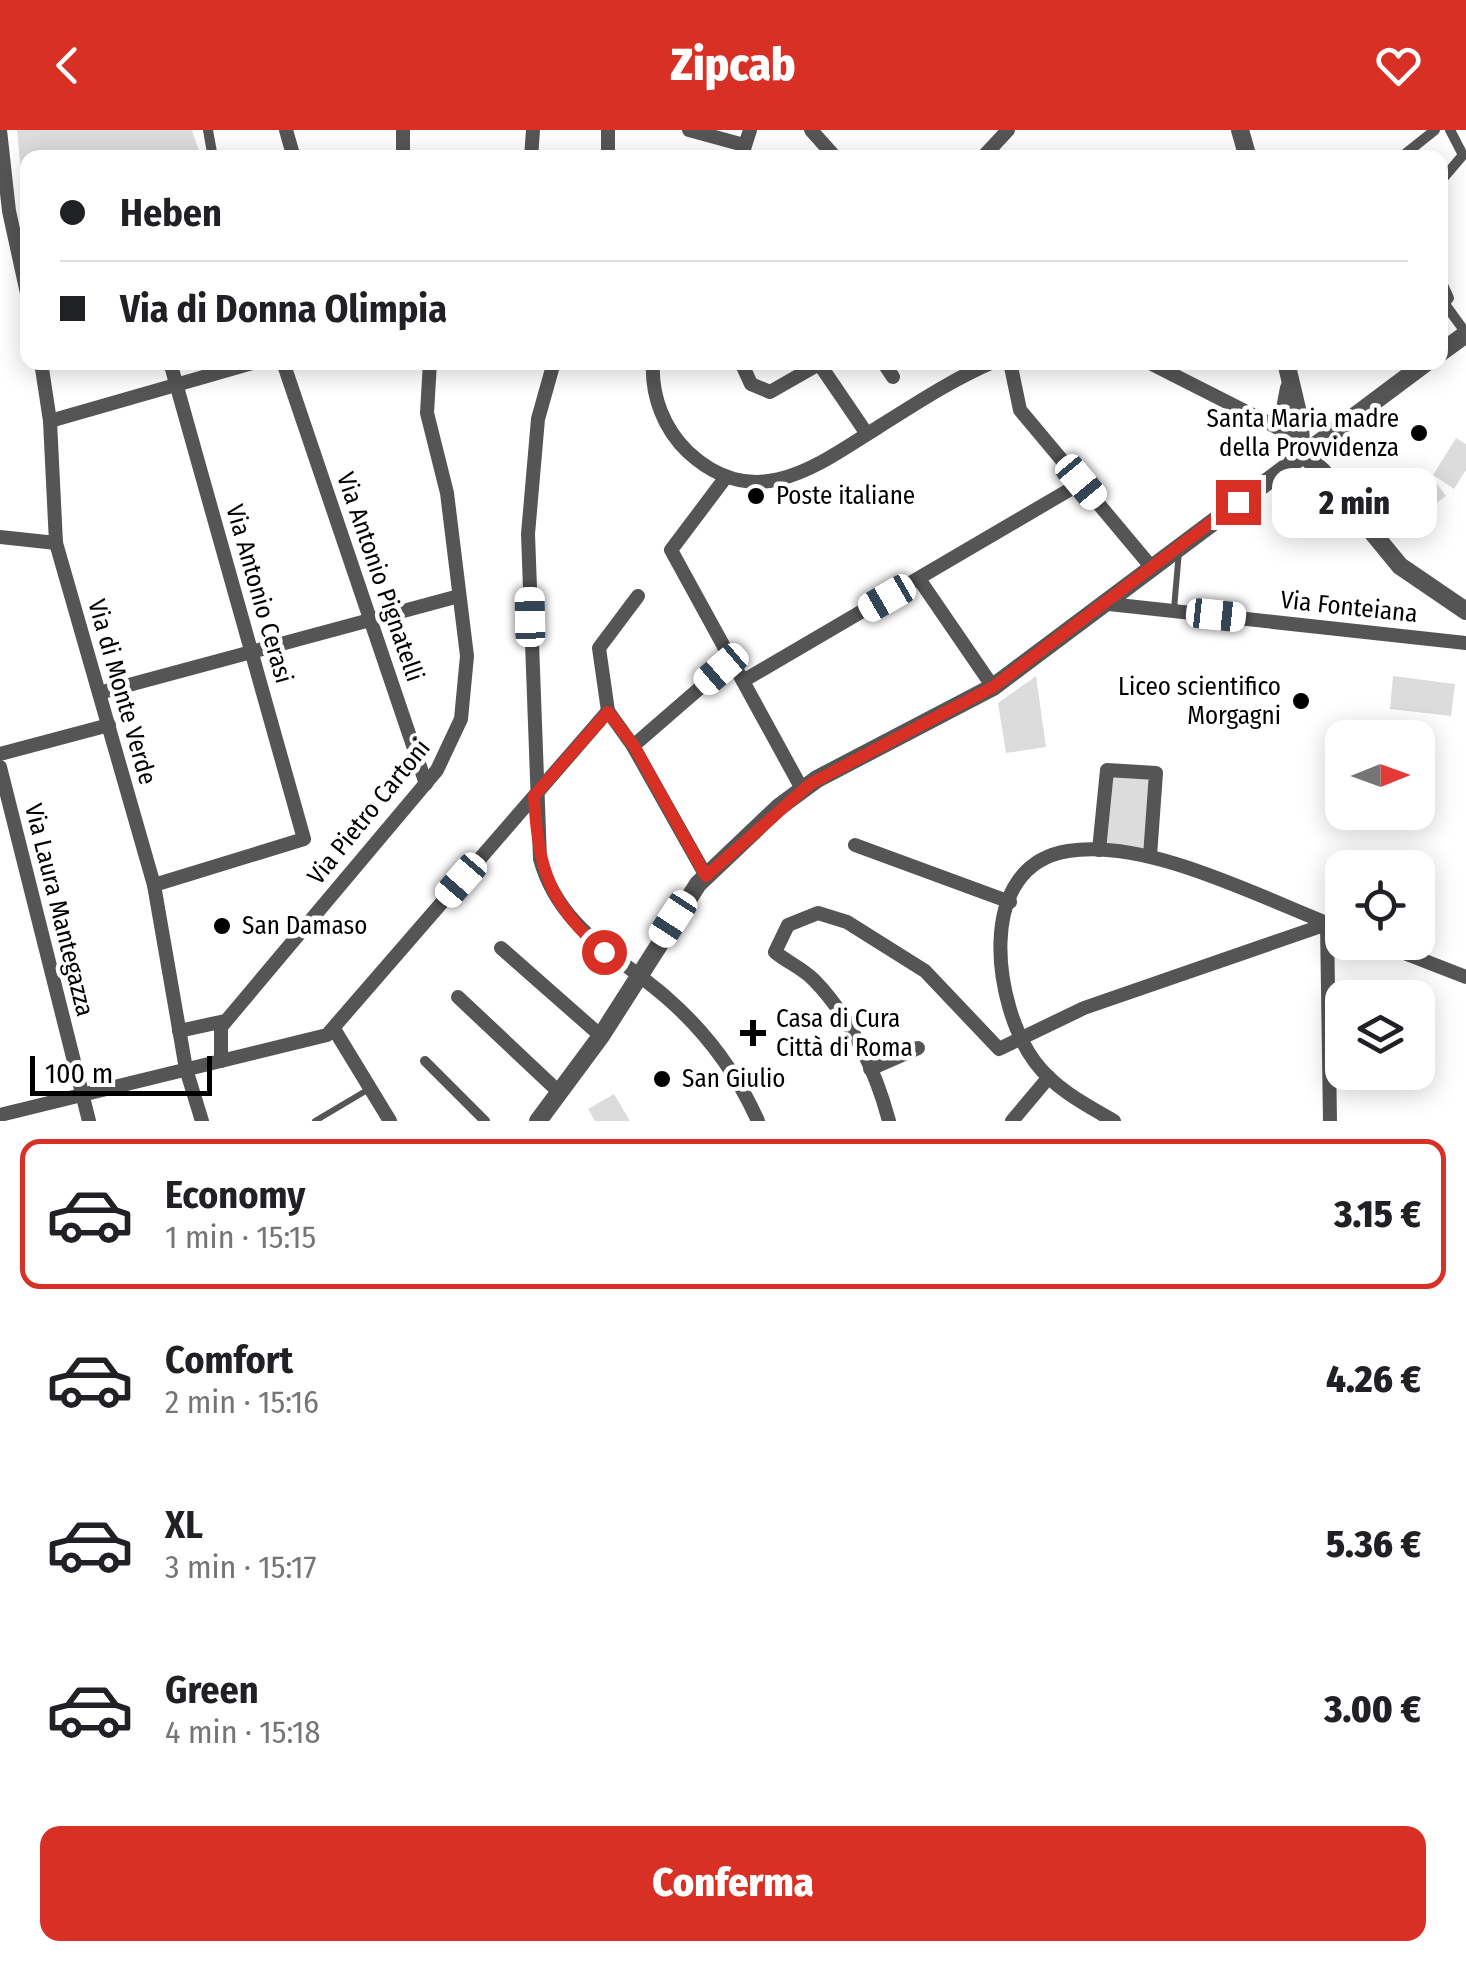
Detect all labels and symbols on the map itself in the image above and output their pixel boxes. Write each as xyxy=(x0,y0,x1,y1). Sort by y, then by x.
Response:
place label: Santa Maria madre della Provvidenza xyxy=(1207,404,1399,463)
marker: Santa Maria madre della Provvidenza xyxy=(1408,422,1430,444)
car xyxy=(1050,449,1112,515)
callout: 2 min xyxy=(1273,467,1438,537)
street label: Via Antonio Pignatelli xyxy=(330,469,430,685)
route end xyxy=(1216,480,1261,525)
place label: Poste italiane xyxy=(776,481,915,511)
marker: Poste italiane xyxy=(745,485,767,507)
street label: Via Antonio Cerasi xyxy=(219,501,299,687)
car xyxy=(854,570,920,626)
street label: Via Fonteiana xyxy=(1279,585,1419,629)
car xyxy=(514,587,546,647)
street label: Via di Monte Verde xyxy=(81,596,163,788)
car xyxy=(1185,597,1247,633)
car xyxy=(689,638,753,700)
place label: Liceo scientifico Morgagni xyxy=(1118,672,1281,731)
marker: Liceo scientifico Morgagni xyxy=(1290,690,1312,712)
north arrow xyxy=(1325,720,1435,830)
street label: Via Pietro Cartoni xyxy=(301,733,437,891)
street label: Via Laura Mantegazza xyxy=(18,801,100,1019)
car xyxy=(430,848,492,912)
car xyxy=(644,886,702,952)
place label: San Damaso xyxy=(242,911,367,941)
marker: San Damaso xyxy=(211,915,233,937)
route start xyxy=(582,930,627,975)
place label: Casa di Cura Città di Roma xyxy=(776,1004,913,1063)
marker: Casa di Cura Città di Roma xyxy=(740,1020,766,1046)
scale bar xyxy=(30,1051,212,1096)
place label: San Giulio xyxy=(682,1064,785,1094)
marker: San Giulio xyxy=(651,1068,673,1090)

